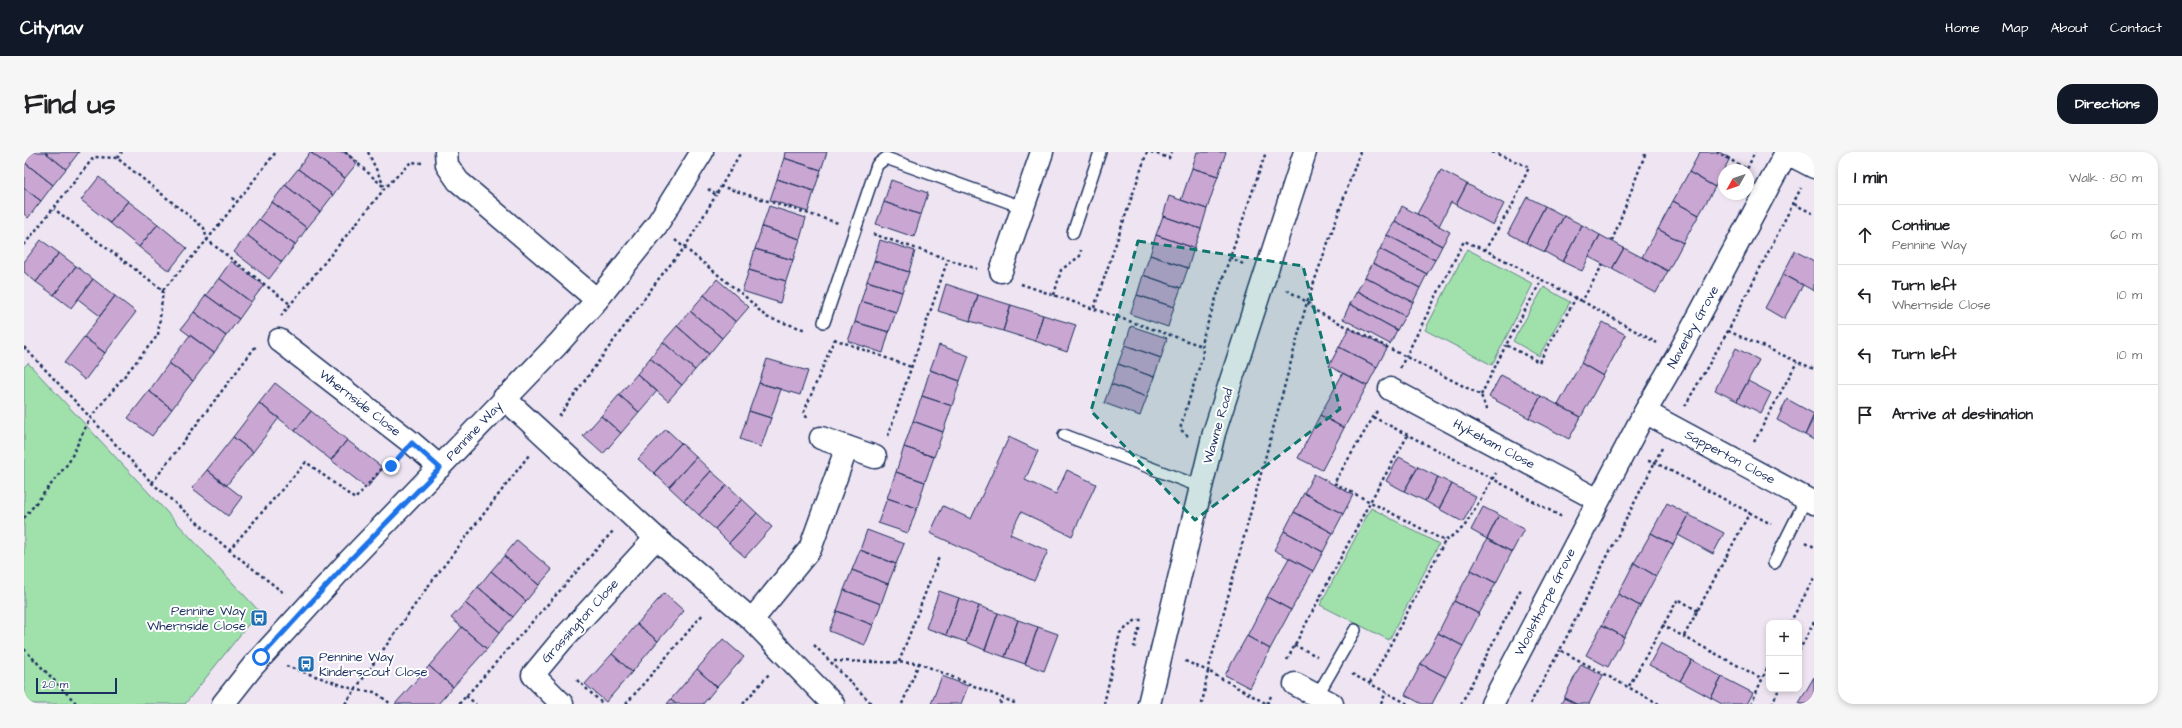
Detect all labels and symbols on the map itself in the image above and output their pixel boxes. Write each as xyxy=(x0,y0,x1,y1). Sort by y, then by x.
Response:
north arrow xyxy=(1718,164,1754,200)
street label: Navenby Grove xyxy=(1663,282,1724,372)
street label: Whernside Close xyxy=(315,365,405,441)
street label: Wawne Road xyxy=(1199,386,1237,466)
street label: Pennine Way xyxy=(442,397,507,465)
street label: Hykeham Close xyxy=(1449,415,1538,474)
street label: Sapperton Close xyxy=(1682,426,1778,488)
route end xyxy=(382,457,400,475)
street label: Woolsthorpe Grove xyxy=(1510,545,1580,659)
street label: Grassington Close xyxy=(537,575,623,668)
place label: Pennine Way Whernside Close xyxy=(147,602,246,635)
bus stop icon: Pennine Way Whernside Close xyxy=(249,608,269,628)
route start xyxy=(252,648,270,666)
place label: Pennine Way Kinderscout Close xyxy=(319,648,427,681)
bus stop icon: Pennine Way Kinderscout Close xyxy=(296,654,316,674)
scale bar xyxy=(36,676,117,695)

